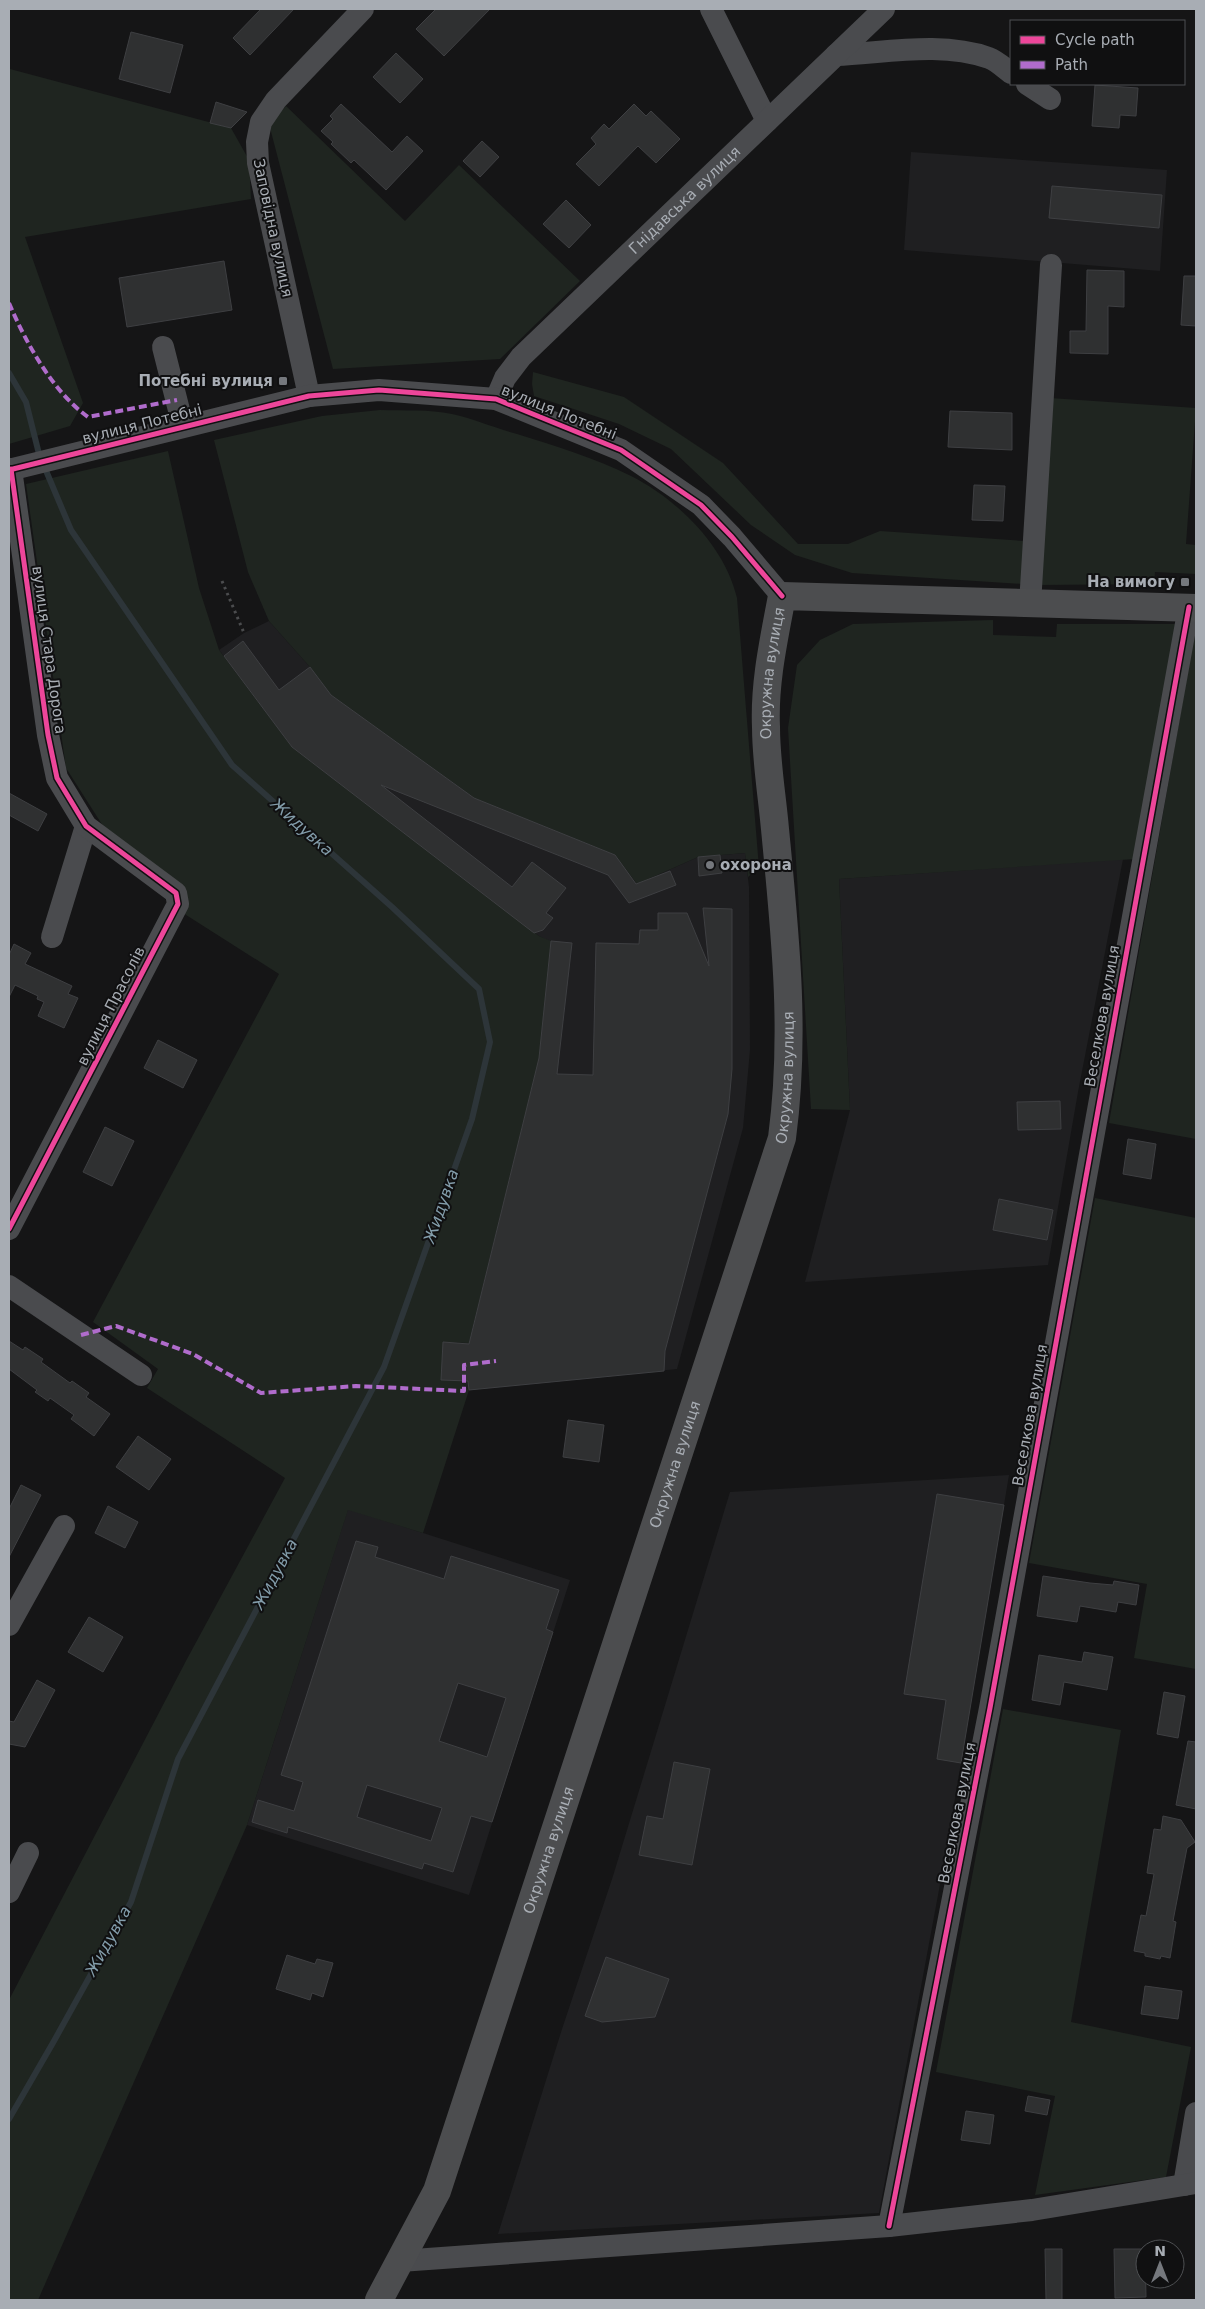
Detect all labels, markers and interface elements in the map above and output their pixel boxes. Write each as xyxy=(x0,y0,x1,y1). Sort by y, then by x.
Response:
legend xyxy=(1010,20,1185,85)
text: Cycle path xyxy=(1055,31,1135,49)
text: Path xyxy=(1055,56,1088,74)
street label: Гнідавська вулиця xyxy=(625,142,744,258)
street label: Заповідна вулиця xyxy=(250,157,296,299)
place label: Потебні вулиця xyxy=(139,372,273,390)
marker: Потебні вулиця xyxy=(277,375,289,387)
street label: вулиця Потебні xyxy=(499,381,619,443)
street label: вулиця Потебні xyxy=(80,400,204,448)
street label: вулиця Стара Дорога xyxy=(28,565,70,735)
place label: На вимогу xyxy=(1087,573,1175,591)
marker: На вимогу xyxy=(1179,576,1191,588)
street label: Окружна вулиця xyxy=(757,606,789,739)
water label: Жидувка xyxy=(266,793,337,860)
place label: охорона xyxy=(720,856,792,874)
marker: охорона xyxy=(704,859,716,871)
street label: вулиця Прасолів xyxy=(73,944,149,1068)
street label: Веселкова вулиця xyxy=(1081,944,1123,1088)
street label: Окружна вулиця xyxy=(772,1011,798,1147)
water label: Жидувка xyxy=(419,1166,463,1246)
street label: Веселкова вулиця xyxy=(1009,1343,1051,1487)
street label: Окружна вулиця xyxy=(646,1399,704,1530)
water label: Жидувка xyxy=(248,1536,301,1613)
street label: Веселкова вулиця xyxy=(934,1741,980,1885)
street label: Окружна вулиця xyxy=(519,1784,578,1916)
water label: Жидувка xyxy=(81,1903,135,1980)
north arrow xyxy=(1135,2239,1185,2289)
text: N xyxy=(1154,2243,1166,2259)

